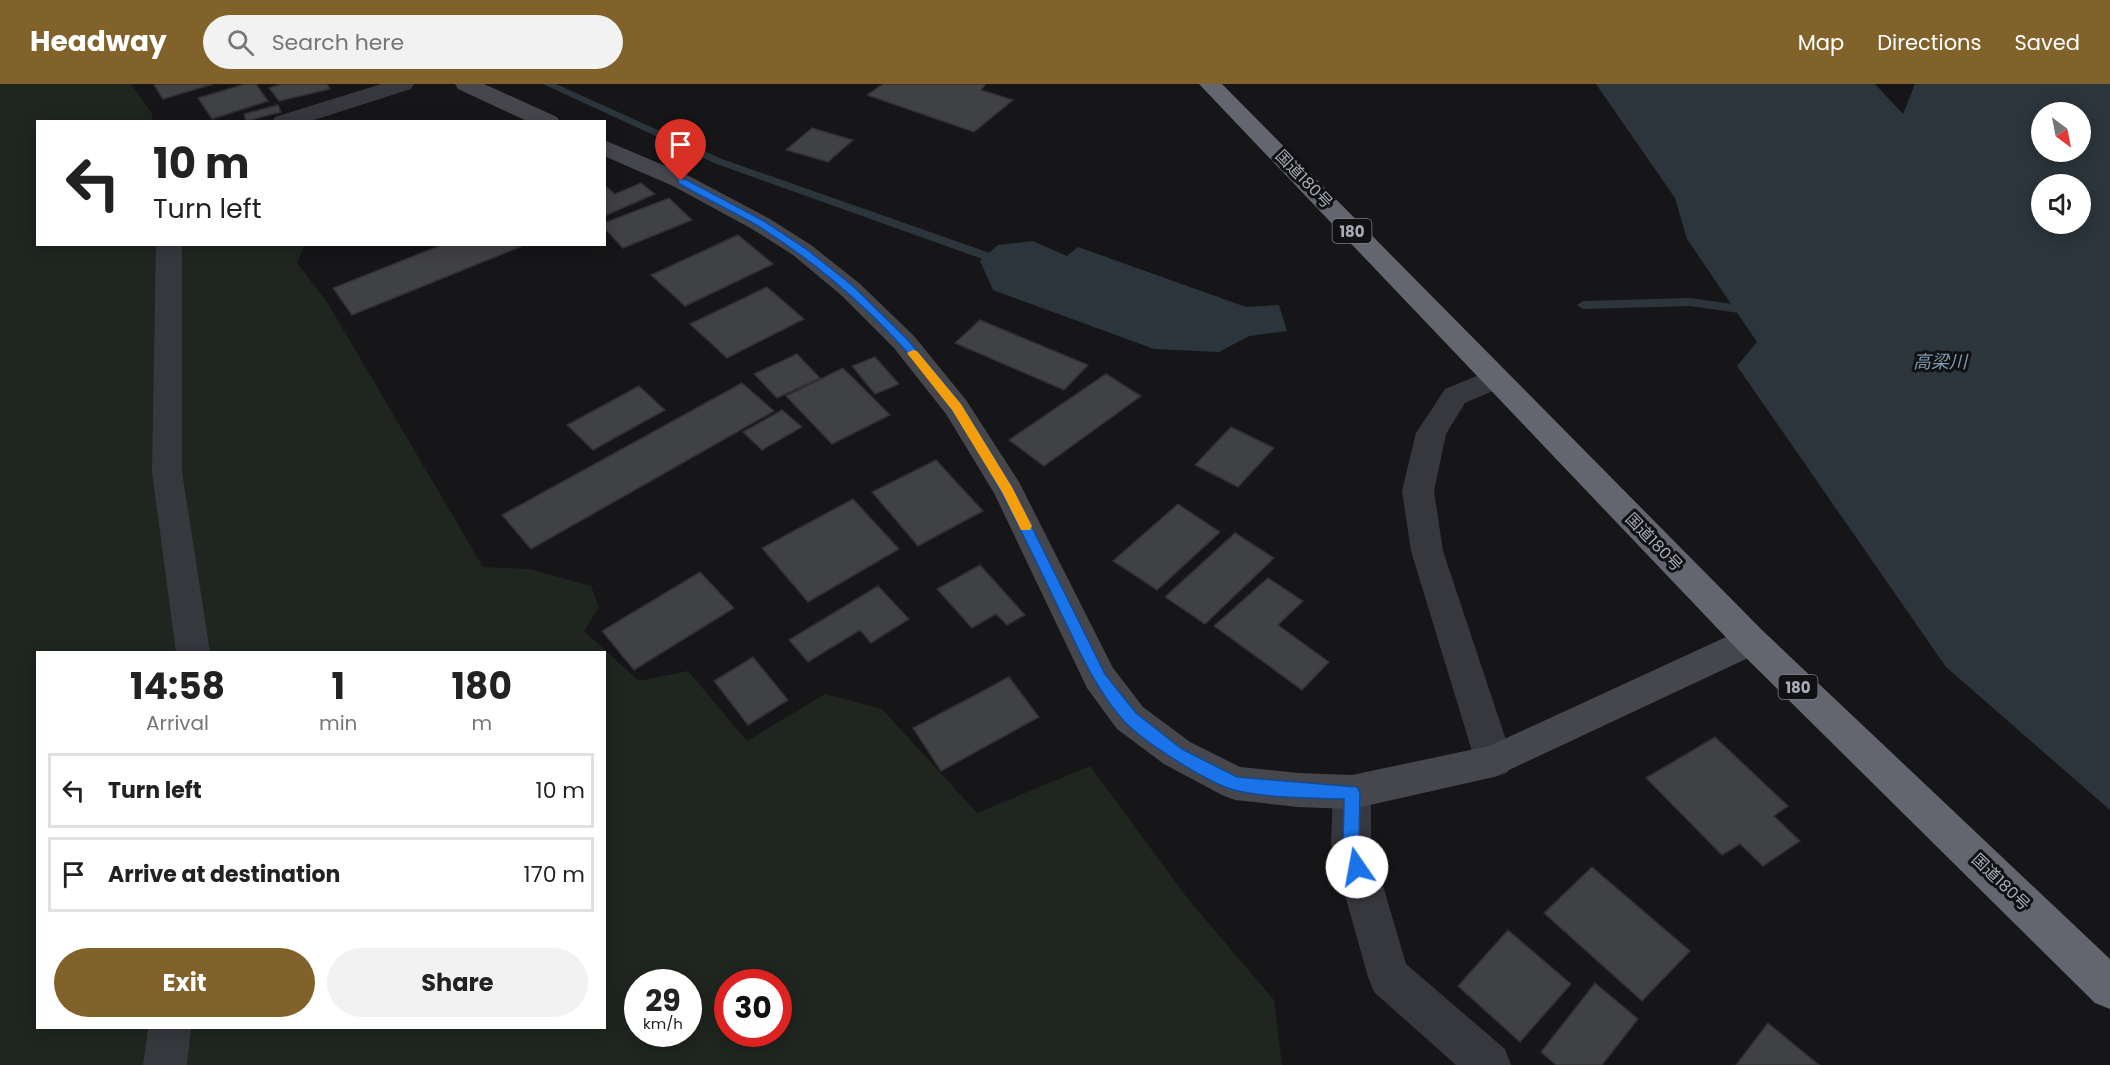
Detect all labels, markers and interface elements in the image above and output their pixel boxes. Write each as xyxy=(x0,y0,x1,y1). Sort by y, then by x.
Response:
search box xyxy=(203,15,623,69)
text: Headway xyxy=(30,22,167,61)
icon: search xyxy=(224,26,257,59)
text: Search here xyxy=(272,27,404,58)
text: Map xyxy=(1798,28,1844,57)
text: Directions xyxy=(1877,28,1981,57)
text: Saved xyxy=(2014,28,2080,57)
north arrow xyxy=(2031,102,2091,162)
map controls xyxy=(2031,102,2091,234)
pin xyxy=(655,119,706,181)
icon: arrive xyxy=(664,128,697,161)
text: 10 m xyxy=(153,134,250,193)
icon: left xyxy=(54,144,132,222)
street label: 国道180号 xyxy=(1270,145,1338,213)
button: sound xyxy=(2031,174,2091,234)
text: Turn left xyxy=(153,190,262,227)
road number: 180 xyxy=(1332,219,1372,243)
water label: 高梁川 xyxy=(1913,349,1969,374)
street label: 国道180号 xyxy=(1620,508,1688,576)
text: 14:58 xyxy=(130,661,225,712)
text: 1 xyxy=(331,661,345,712)
text: 180 xyxy=(452,661,512,712)
road number: 180 xyxy=(1778,675,1818,699)
text: Arrival xyxy=(146,709,209,737)
text: min xyxy=(319,709,357,737)
text: m xyxy=(471,709,492,737)
icon: left xyxy=(57,774,90,807)
text: Turn left xyxy=(108,775,202,806)
text: 10 m xyxy=(536,775,585,806)
position arrow xyxy=(1325,835,1389,899)
street label: 国道180号 xyxy=(1967,848,2035,916)
icon: arrive xyxy=(57,858,90,891)
text: Arrive at destination xyxy=(108,859,340,890)
text: 170 m xyxy=(524,859,585,890)
button: Exit xyxy=(54,948,315,1017)
button: Share xyxy=(327,948,588,1017)
speed limit sign: 30 xyxy=(714,969,792,1047)
text: 29 xyxy=(645,979,681,1022)
text: km/h xyxy=(643,1013,683,1034)

